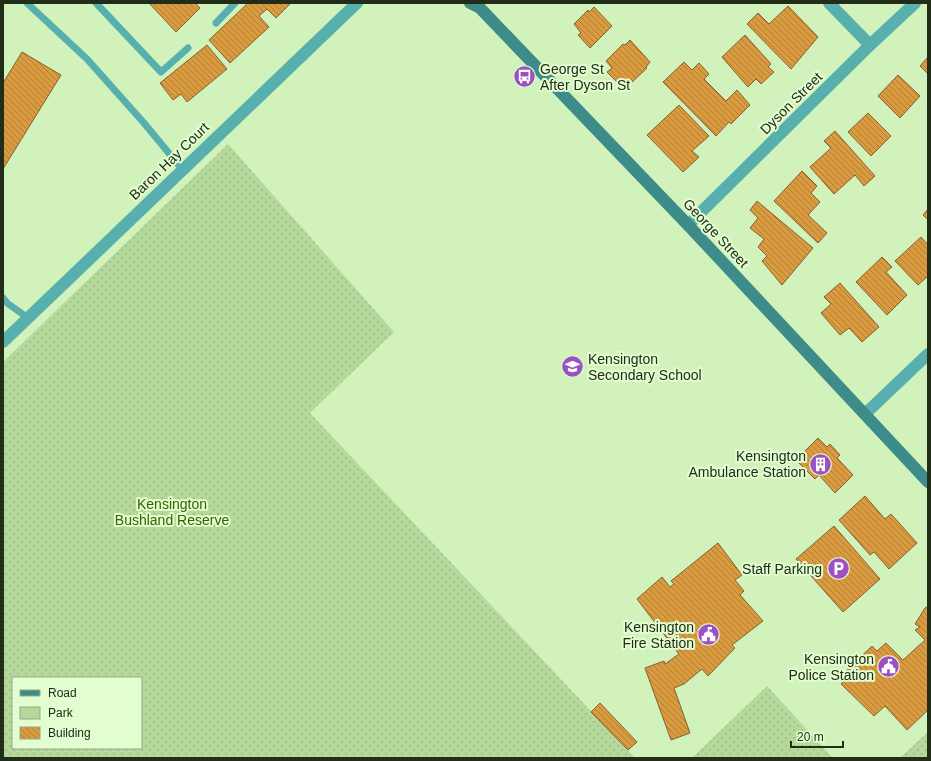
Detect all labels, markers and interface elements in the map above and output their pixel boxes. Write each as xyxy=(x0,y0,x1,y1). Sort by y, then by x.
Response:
place label: George St After Dyson St xyxy=(540,61,630,93)
bus stop icon: George St After Dyson St xyxy=(511,64,537,90)
street label: Dyson Street xyxy=(757,69,825,137)
street label: Baron Hay Court xyxy=(126,119,212,203)
street label: George Street xyxy=(680,195,752,271)
place label: Kensington Secondary School xyxy=(588,351,702,383)
school or university icon: Kensington Secondary School xyxy=(560,354,586,380)
place label: Kensington Ambulance Station xyxy=(688,448,806,480)
building icon: Kensington Ambulance Station xyxy=(808,451,834,477)
park label: Kensington Bushland Reserve xyxy=(115,496,229,528)
parking icon: Staff Parking xyxy=(825,556,851,582)
place label: Staff Parking xyxy=(742,561,822,577)
place label: Kensington Fire Station xyxy=(622,619,694,651)
public building icon: Kensington Fire Station xyxy=(696,622,722,648)
place label: Kensington Police Station xyxy=(788,651,874,683)
public building icon: Kensington Police Station xyxy=(876,654,902,680)
legend xyxy=(12,677,142,749)
text: Road xyxy=(48,686,77,700)
text: Park xyxy=(48,706,74,720)
scale bar xyxy=(791,723,843,749)
text: Building xyxy=(48,726,91,740)
text: 20 m xyxy=(797,730,824,744)

